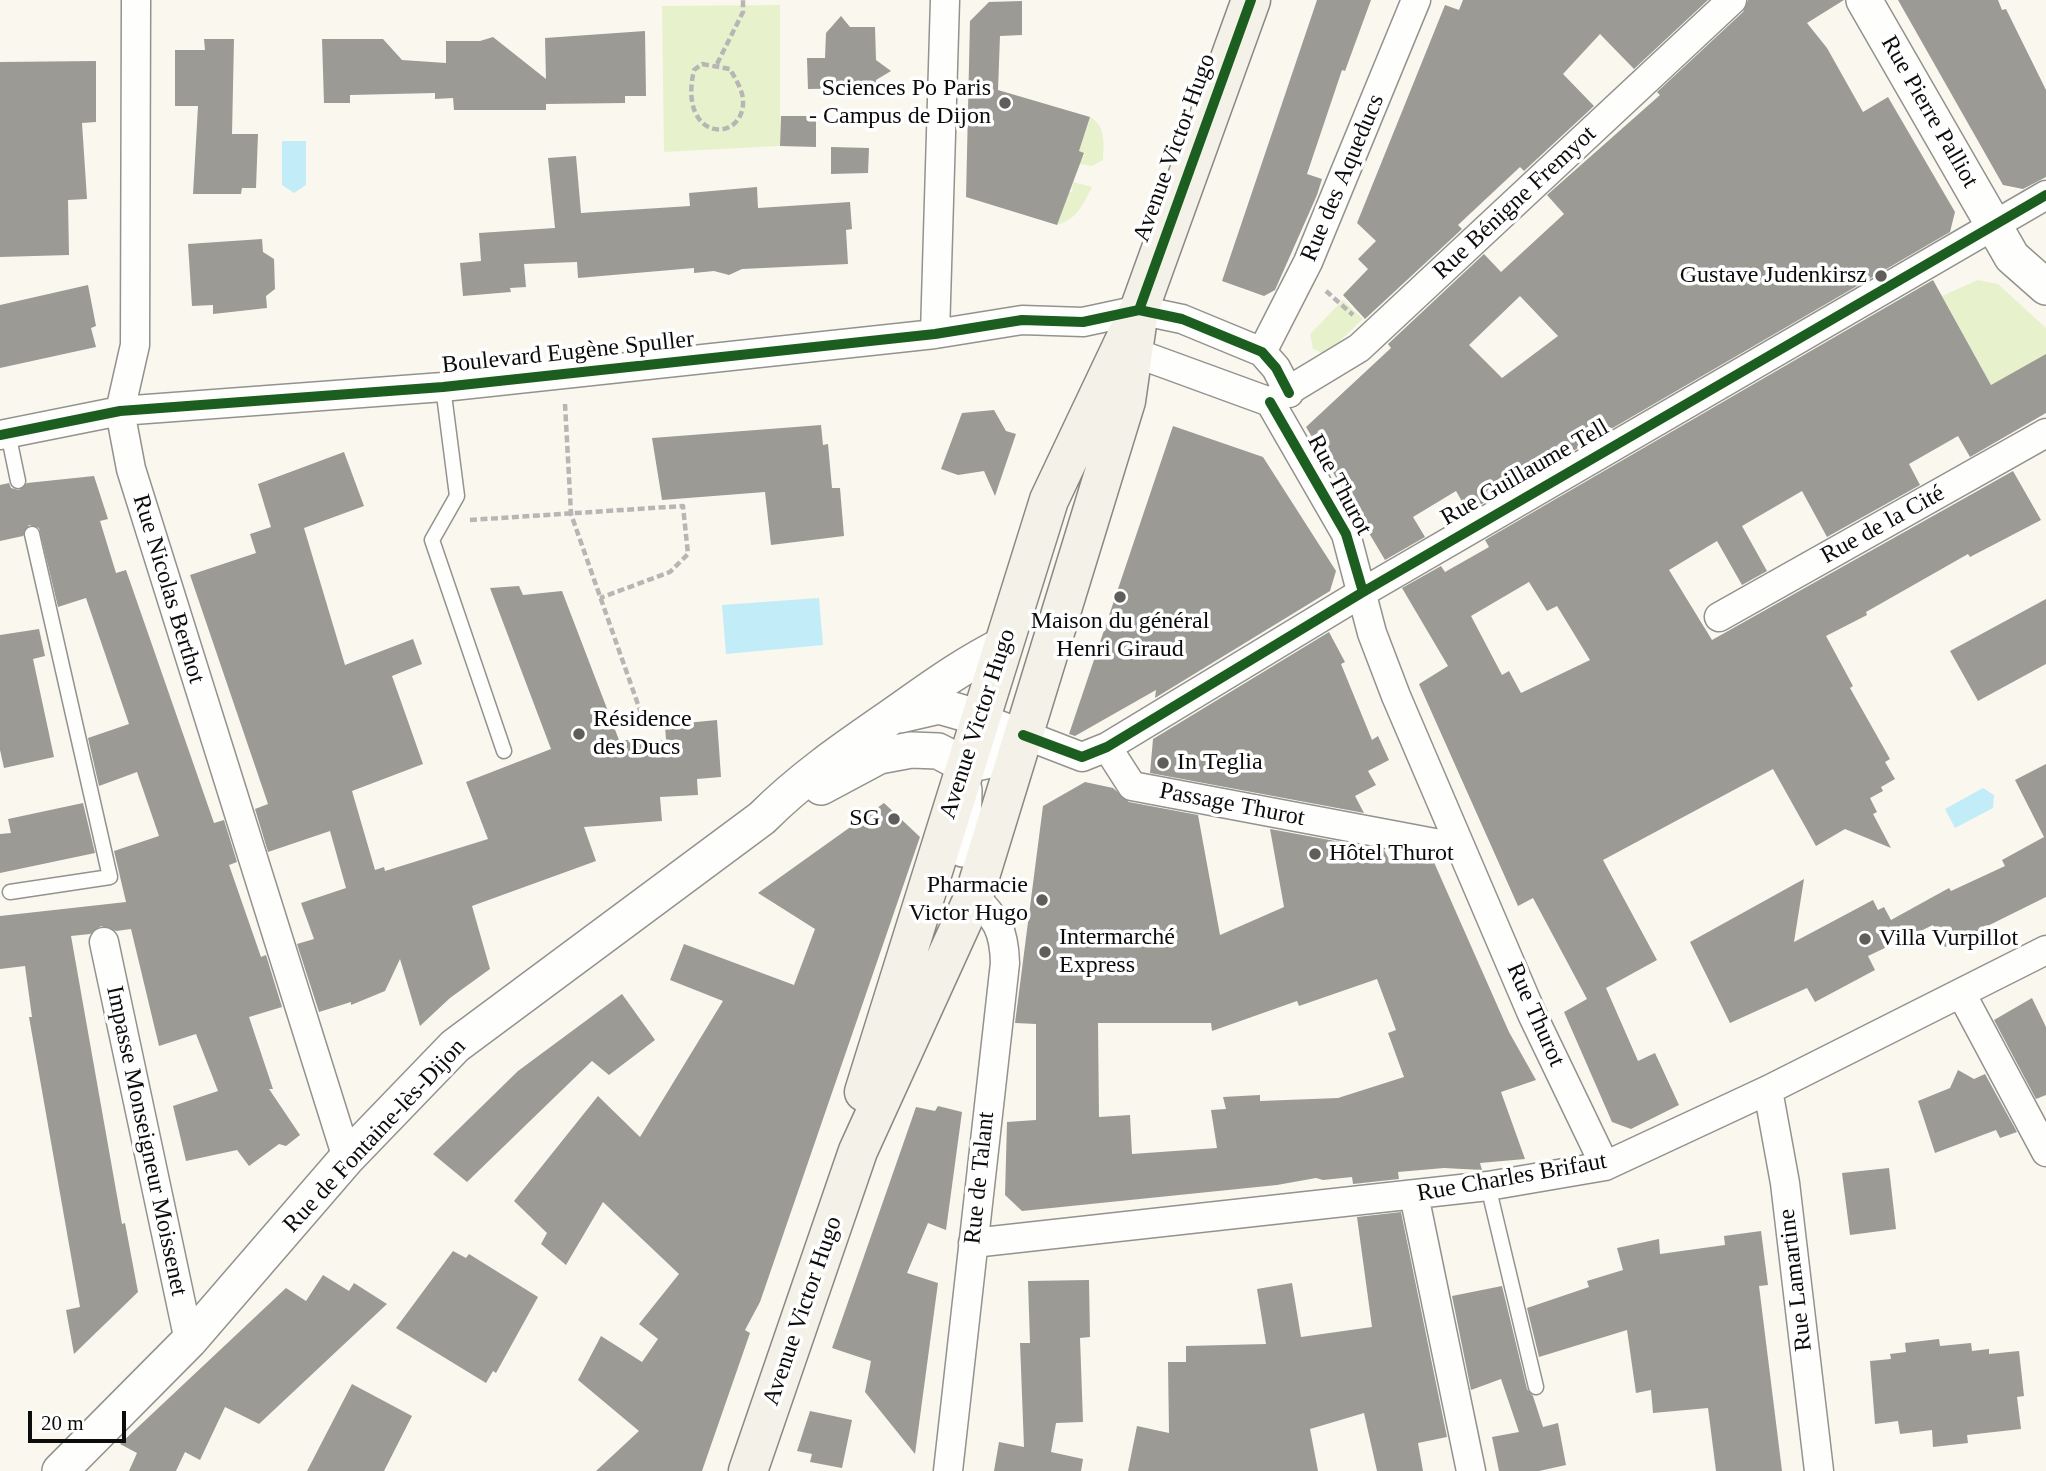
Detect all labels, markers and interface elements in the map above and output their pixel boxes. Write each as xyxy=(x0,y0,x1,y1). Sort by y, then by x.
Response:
street label: Rue Pierre Palliot xyxy=(1874,31,1984,193)
street label: Avenue Victor Hugo xyxy=(1128,50,1222,246)
place label: Sciences Po Paris - Campus de Dijon xyxy=(809,75,991,131)
street label: Rue des Aqueducs xyxy=(1295,90,1391,266)
marker: Sciences Po Paris - Campus de Dijon xyxy=(997,95,1013,111)
street label: Rue Bénigne Fremyot xyxy=(1428,120,1602,286)
place label: Gustave Judenkirsz xyxy=(1680,262,1867,290)
marker: Gustave Judenkirsz xyxy=(1873,268,1889,284)
street label: Boulevard Eugène Spuller xyxy=(441,325,695,381)
street label: Rue Guillaume Tell xyxy=(1436,413,1614,533)
street label: Rue Thurot xyxy=(1300,430,1378,540)
street label: Rue de la Cité xyxy=(1816,479,1950,571)
street label: Rue Nicolas Berthot xyxy=(126,491,210,687)
marker: Maison du général Henri Giraud xyxy=(1112,589,1128,605)
place label: Maison du général Henri Giraud xyxy=(1031,608,1209,664)
street label: Avenue Victor Hugo xyxy=(934,625,1022,823)
place label: Résidence des Ducs xyxy=(593,706,692,762)
marker: Résidence des Ducs xyxy=(571,726,587,742)
place label: In Teglia xyxy=(1177,749,1263,777)
marker: In Teglia xyxy=(1155,755,1171,771)
street label: Passage Thurot xyxy=(1157,777,1307,833)
place label: SG xyxy=(849,805,880,833)
marker: SG xyxy=(886,811,902,827)
place label: Hôtel Thurot xyxy=(1329,840,1454,868)
marker: Hôtel Thurot xyxy=(1307,846,1323,862)
place label: Pharmacie Victor Hugo xyxy=(909,872,1028,928)
marker: Pharmacie Victor Hugo xyxy=(1034,892,1050,908)
place label: Intermarché Express xyxy=(1059,924,1175,980)
place label: Villa Vurpillot xyxy=(1879,925,2018,953)
marker: Villa Vurpillot xyxy=(1857,931,1873,947)
marker: Intermarché Express xyxy=(1037,944,1053,960)
street label: Rue Thurot xyxy=(1499,959,1571,1071)
street label: Impasse Monseigneur Moissenet xyxy=(99,983,193,1299)
street label: Rue de Fontaine-lès-Dijon xyxy=(278,1033,472,1239)
street label: Rue de Talant xyxy=(959,1110,1001,1246)
street label: Rue Charles Brifaut xyxy=(1415,1147,1609,1209)
street label: Rue Lamartine xyxy=(1773,1207,1819,1353)
street label: Avenue Victor Hugo xyxy=(757,1213,849,1409)
scale bar xyxy=(32,1398,130,1442)
text: 20 m xyxy=(41,1411,84,1435)

